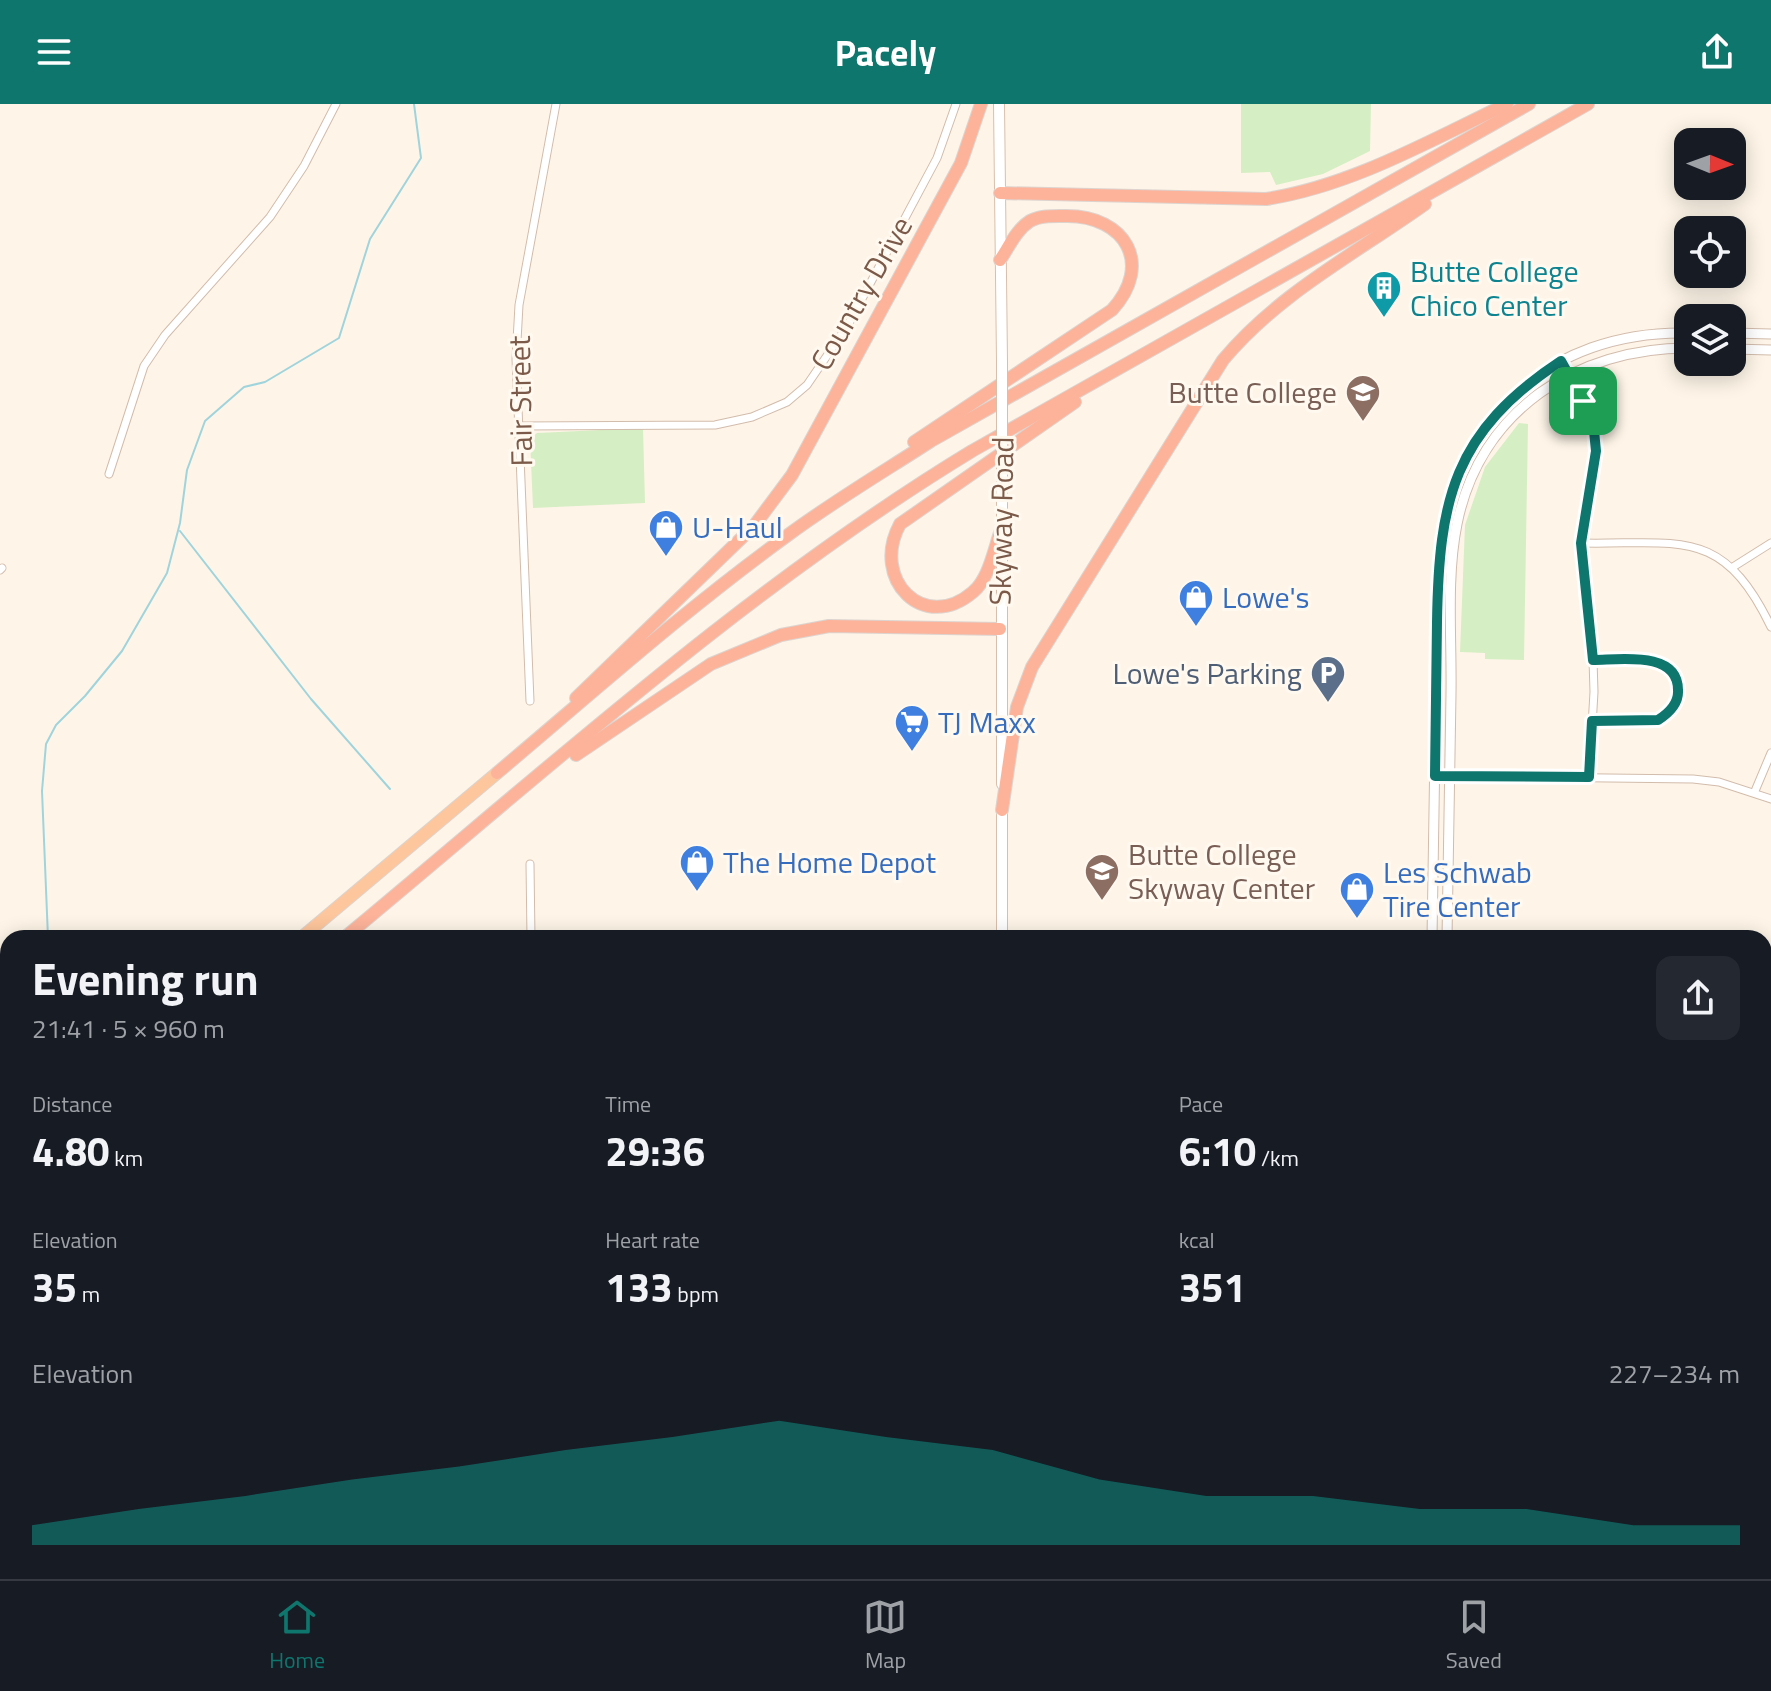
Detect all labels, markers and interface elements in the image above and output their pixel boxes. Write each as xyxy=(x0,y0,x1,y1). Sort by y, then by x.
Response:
text: Pacely xyxy=(835,25,936,80)
icon: menu xyxy=(32,30,76,74)
icon: share xyxy=(1695,30,1739,74)
north arrow xyxy=(1674,128,1746,200)
map controls xyxy=(1674,128,1746,376)
street label: Country Drive xyxy=(798,207,924,379)
button: locate xyxy=(1674,216,1746,288)
place label: Butte College Chico Center xyxy=(1410,248,1579,328)
building icon: Butte College Chico Center xyxy=(1365,269,1403,319)
button: layers xyxy=(1674,304,1746,376)
street label: Fair Street xyxy=(496,335,544,467)
pin xyxy=(1549,367,1617,435)
place label: Butte College xyxy=(1168,369,1337,415)
school or university icon: Butte College xyxy=(1344,373,1382,423)
icon: arrive xyxy=(1561,379,1605,423)
street label: Skyway Road xyxy=(977,436,1025,606)
place label: U-Haul xyxy=(692,504,783,550)
shop icon: U-Haul xyxy=(647,508,685,558)
place label: Lowe's xyxy=(1222,574,1309,620)
shop icon: Lowe's xyxy=(1177,578,1215,628)
place label: Lowe's Parking xyxy=(1112,650,1302,696)
parking icon: Lowe's Parking xyxy=(1309,654,1347,704)
place label: TJ Maxx xyxy=(938,699,1036,745)
supermarket icon: TJ Maxx xyxy=(893,703,931,753)
place label: Butte College Skyway Center xyxy=(1128,831,1315,911)
place label: The Home Depot xyxy=(723,839,936,885)
shop icon: The Home Depot xyxy=(678,843,716,893)
place label: Les Schwab Tire Center xyxy=(1383,849,1532,929)
school or university icon: Butte College Skyway Center xyxy=(1083,852,1121,902)
shop icon: Les Schwab Tire Center xyxy=(1338,870,1376,920)
text: Evening run xyxy=(32,945,259,1012)
button: share xyxy=(1656,956,1740,1040)
text: 21:41 · 5 × 960 m xyxy=(32,1009,225,1048)
text: Distance xyxy=(32,1087,112,1121)
text: Time xyxy=(605,1087,651,1121)
text: Pace xyxy=(1179,1087,1223,1121)
text: 4.80 xyxy=(32,1121,109,1182)
text: 29:36 xyxy=(605,1121,705,1182)
text: 6:10 xyxy=(1179,1121,1256,1182)
text: km xyxy=(109,1141,143,1175)
text: /km xyxy=(1256,1141,1299,1175)
text: Elevation xyxy=(32,1223,118,1257)
text: Heart rate xyxy=(605,1223,700,1257)
text: kcal xyxy=(1179,1223,1215,1257)
text: 35 xyxy=(32,1257,77,1318)
text: 133 xyxy=(605,1257,673,1318)
text: 351 xyxy=(1179,1257,1246,1318)
text: m xyxy=(77,1277,100,1311)
text: bpm xyxy=(673,1277,719,1311)
text: Elevation xyxy=(32,1354,133,1393)
text: 227–234 m xyxy=(1609,1354,1740,1393)
tab: Home xyxy=(269,1595,325,1677)
tab: Map xyxy=(863,1595,907,1677)
tab: Saved xyxy=(1446,1595,1502,1677)

